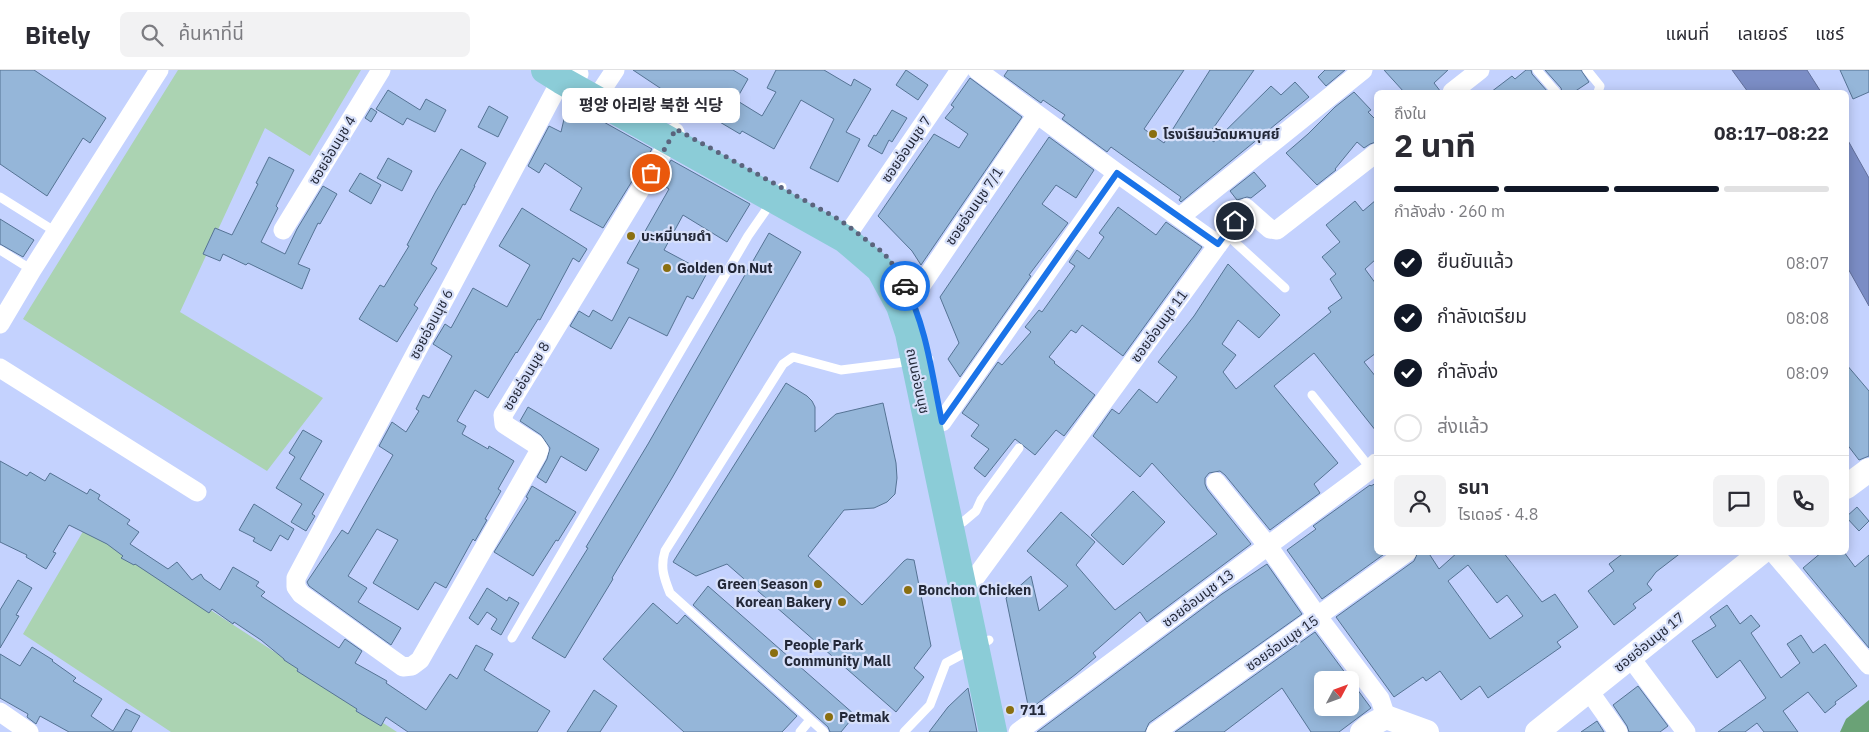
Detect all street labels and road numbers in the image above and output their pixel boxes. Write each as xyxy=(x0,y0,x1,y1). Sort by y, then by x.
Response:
street label: ซอยอ่อนนุช 4 xyxy=(305,112,359,188)
street label: ซอยอ่อนนุช 7 xyxy=(877,112,935,186)
street label: ซอยอ่อนนุช 7/1 xyxy=(941,163,1007,249)
street label: ซอยอ่อนนุช 6 xyxy=(405,286,457,362)
street label: ซอยอ่อนนุช 11 xyxy=(1127,286,1191,366)
street label: ซอยอ่อนนุช 8 xyxy=(499,338,553,414)
street label: ถนนอ่อนนุช xyxy=(902,347,934,415)
street label: ซอยอ่อนนุช 13 xyxy=(1159,565,1237,631)
street label: ซอยอ่อนนุช 17 xyxy=(1610,608,1688,676)
street label: ซอยอ่อนนุช 15 xyxy=(1242,611,1322,675)

